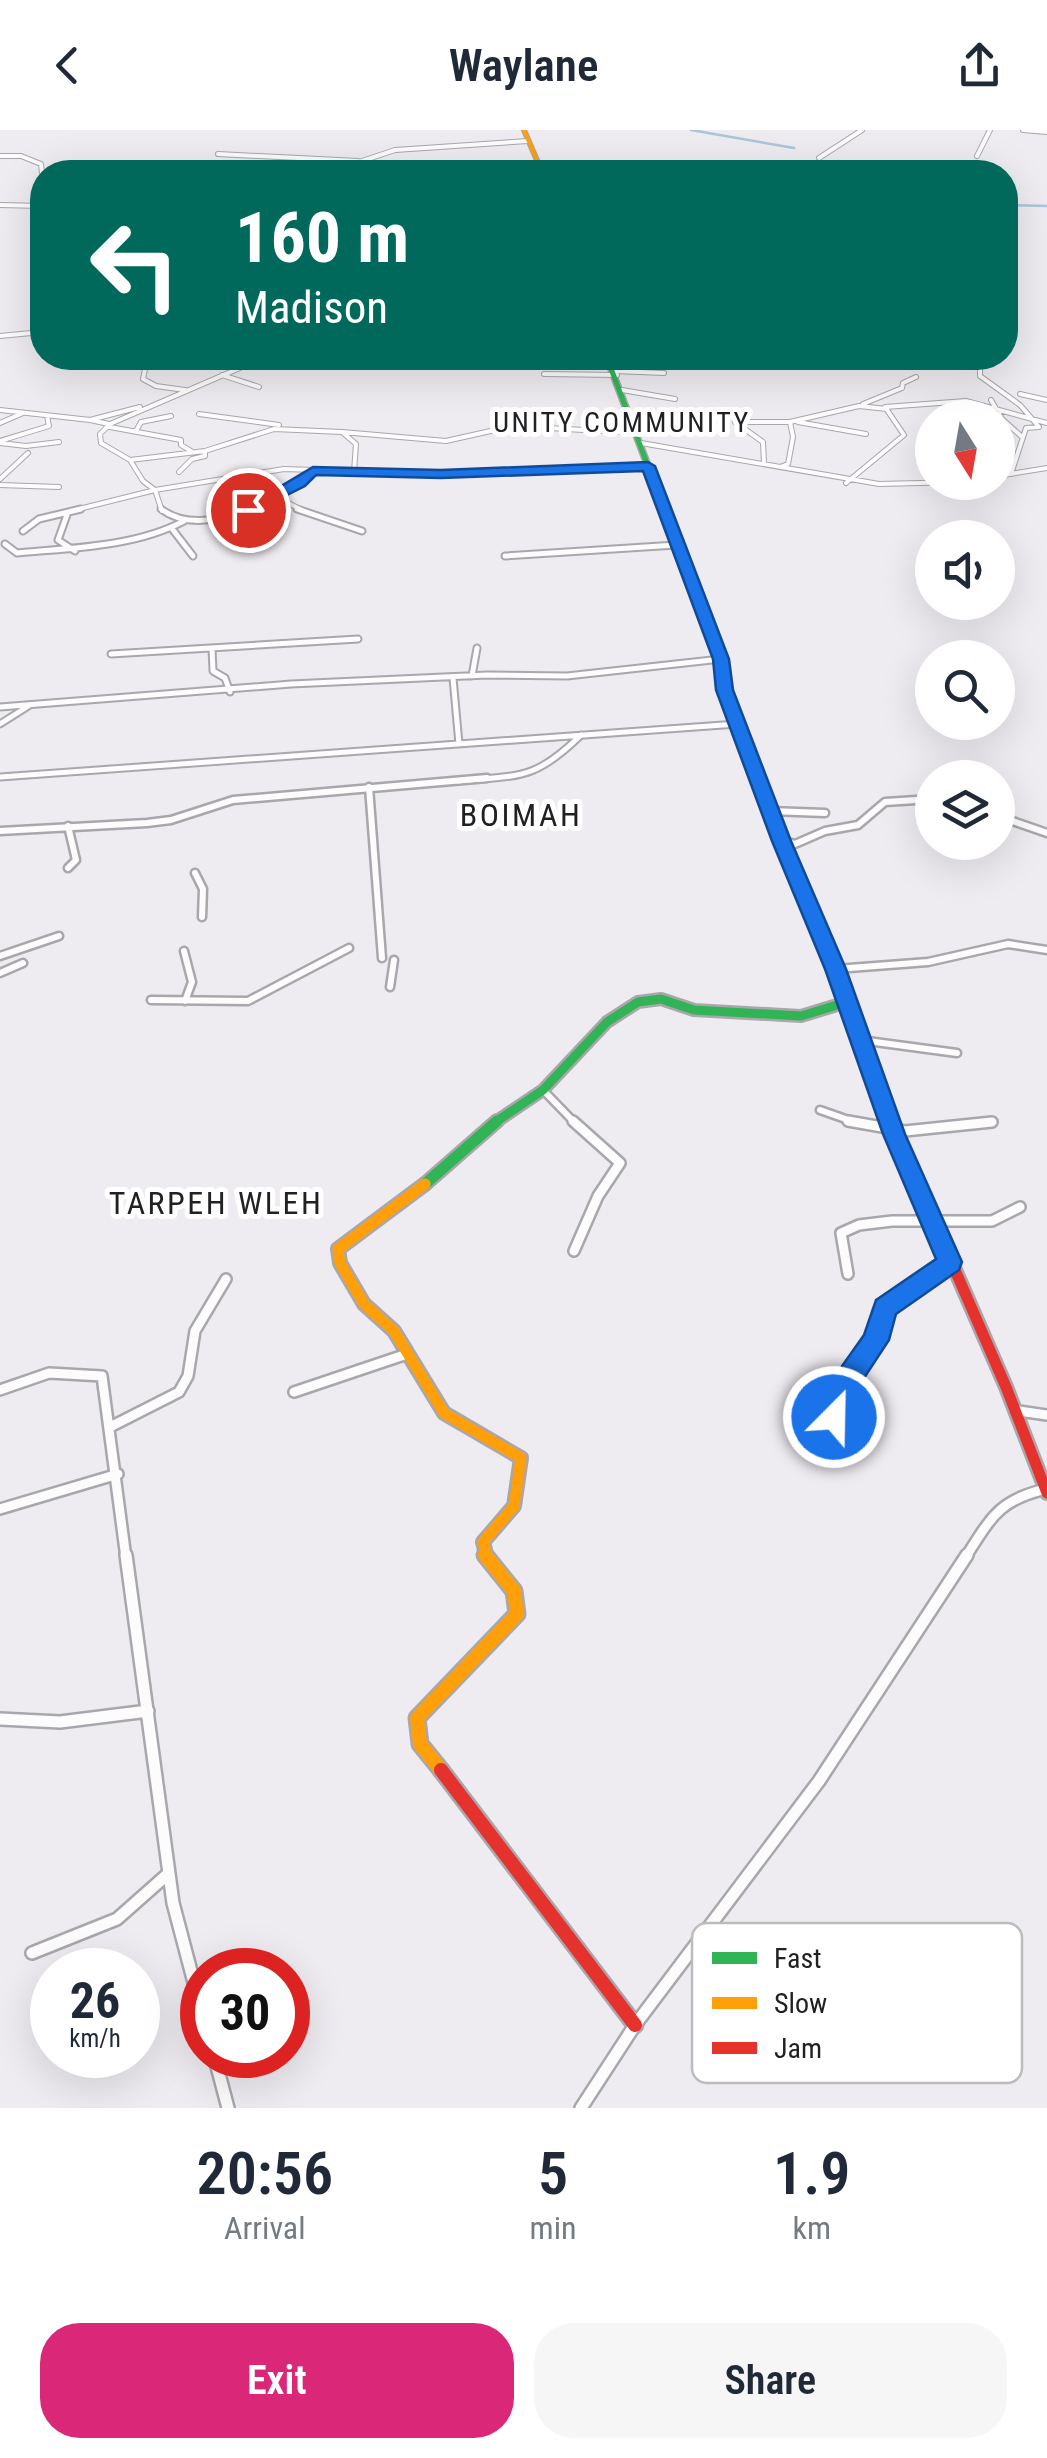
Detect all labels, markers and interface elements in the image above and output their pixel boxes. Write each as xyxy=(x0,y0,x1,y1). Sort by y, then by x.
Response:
icon: back xyxy=(40,38,95,93)
icon: share xyxy=(952,38,1007,93)
text: Waylane xyxy=(449,39,598,92)
text: 160 m xyxy=(235,197,409,279)
icon: left xyxy=(70,200,200,330)
text: Madison xyxy=(235,281,388,334)
north arrow xyxy=(915,400,1015,500)
map controls xyxy=(915,400,1015,860)
district label: UNITY COMMUNITY xyxy=(493,406,751,439)
pin xyxy=(206,468,291,553)
icon: arrive xyxy=(221,483,276,538)
button: sound xyxy=(915,520,1015,620)
button: search xyxy=(915,640,1015,740)
button: layers xyxy=(915,760,1015,860)
district label: BOIMAH xyxy=(460,796,582,834)
district label: TARPEH WLEH xyxy=(109,1184,323,1222)
position arrow xyxy=(782,1365,886,1469)
legend xyxy=(692,1923,1022,2083)
text: Fast xyxy=(774,1942,821,1975)
speed limit sign: 30 xyxy=(180,1948,310,2078)
text: 26 xyxy=(70,1972,120,2030)
text: Slow xyxy=(774,1987,827,2020)
text: km/h xyxy=(69,2024,121,2053)
text: Jam xyxy=(774,2032,822,2065)
text: 20:56 xyxy=(197,2138,333,2209)
text: 5 xyxy=(538,2138,568,2209)
text: 1.9 xyxy=(773,2138,850,2209)
text: Arrival xyxy=(224,2209,306,2247)
text: min xyxy=(530,2209,577,2247)
text: km xyxy=(793,2209,831,2247)
button: Exit xyxy=(40,2323,514,2438)
button: Share xyxy=(534,2323,1007,2438)

